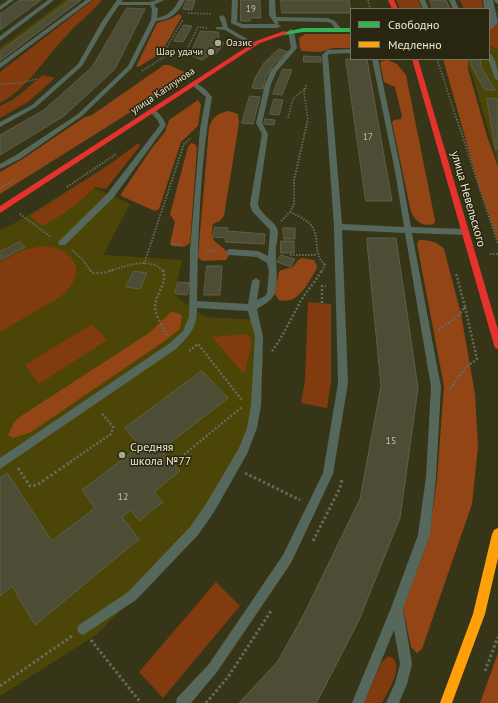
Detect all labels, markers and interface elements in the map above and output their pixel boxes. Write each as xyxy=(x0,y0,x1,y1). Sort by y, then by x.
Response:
house number: 19 xyxy=(246,4,256,14)
legend xyxy=(350,8,490,60)
text: Свободно xyxy=(388,17,439,32)
place label: Оазис xyxy=(226,37,252,49)
text: Медленно xyxy=(388,37,442,52)
marker: Оазис xyxy=(213,38,223,48)
place label: Шар удачи xyxy=(156,46,203,58)
marker: Шар удачи xyxy=(206,47,216,57)
street label: улица Каплунова xyxy=(129,65,197,117)
house number: 17 xyxy=(363,132,373,142)
street label: улица Невельского xyxy=(447,149,489,249)
house number: 15 xyxy=(386,435,396,447)
place label: Средняя школа №77 xyxy=(130,441,191,469)
marker: Средняя школа №77 xyxy=(117,450,127,460)
house number: 12 xyxy=(118,491,128,503)

